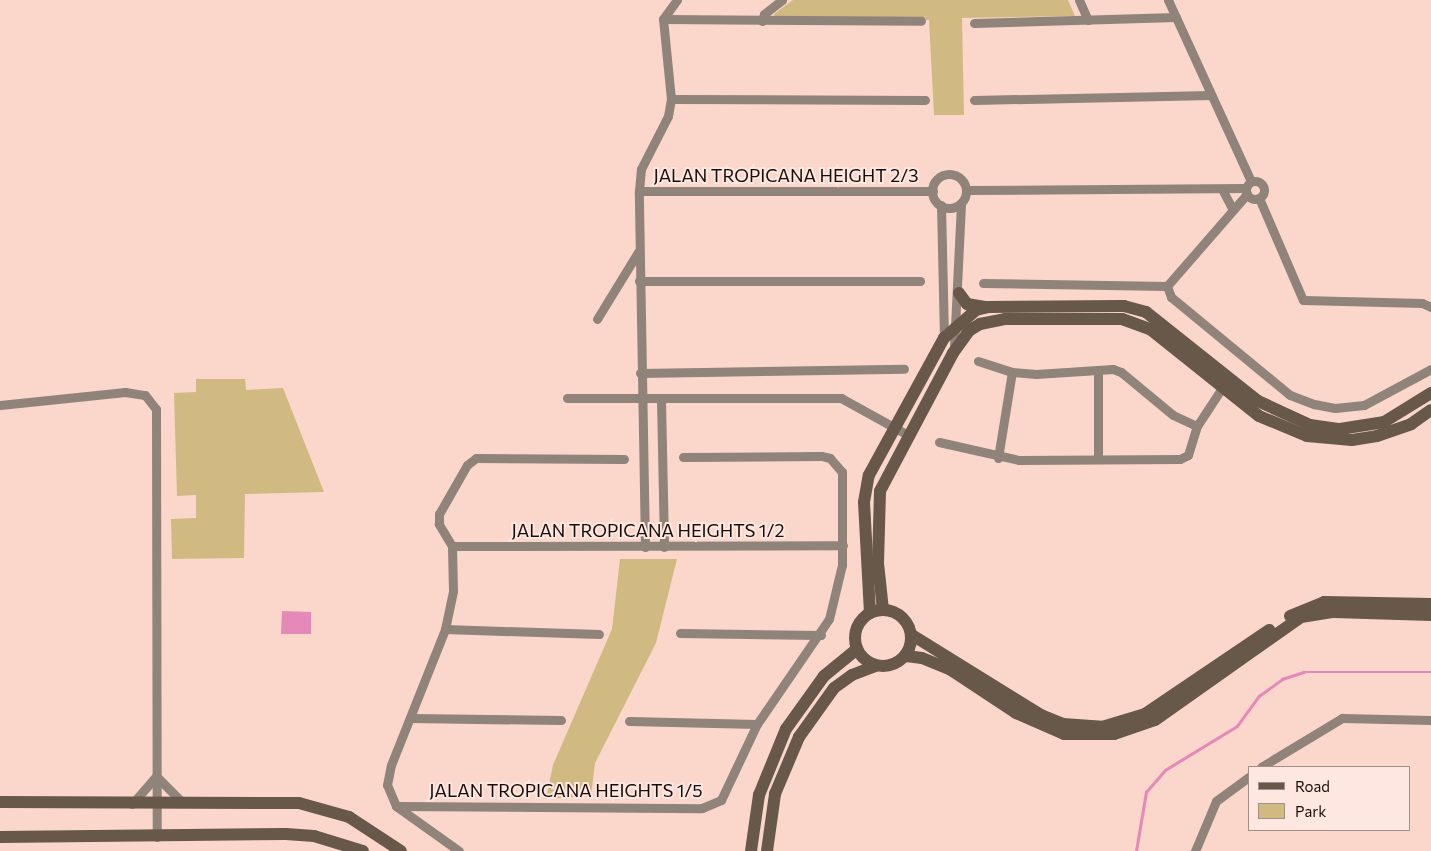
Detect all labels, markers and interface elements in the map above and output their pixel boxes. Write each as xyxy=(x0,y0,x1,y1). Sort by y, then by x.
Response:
street label: JALAN TROPICANA HEIGHT 2/3 xyxy=(653,164,919,186)
street label: JALAN TROPICANA HEIGHTS 1/2 xyxy=(511,519,785,541)
legend xyxy=(1248,766,1411,831)
text: Road xyxy=(1295,777,1330,795)
street label: JALAN TROPICANA HEIGHTS 1/5 xyxy=(429,779,703,801)
text: Park xyxy=(1295,802,1326,820)

